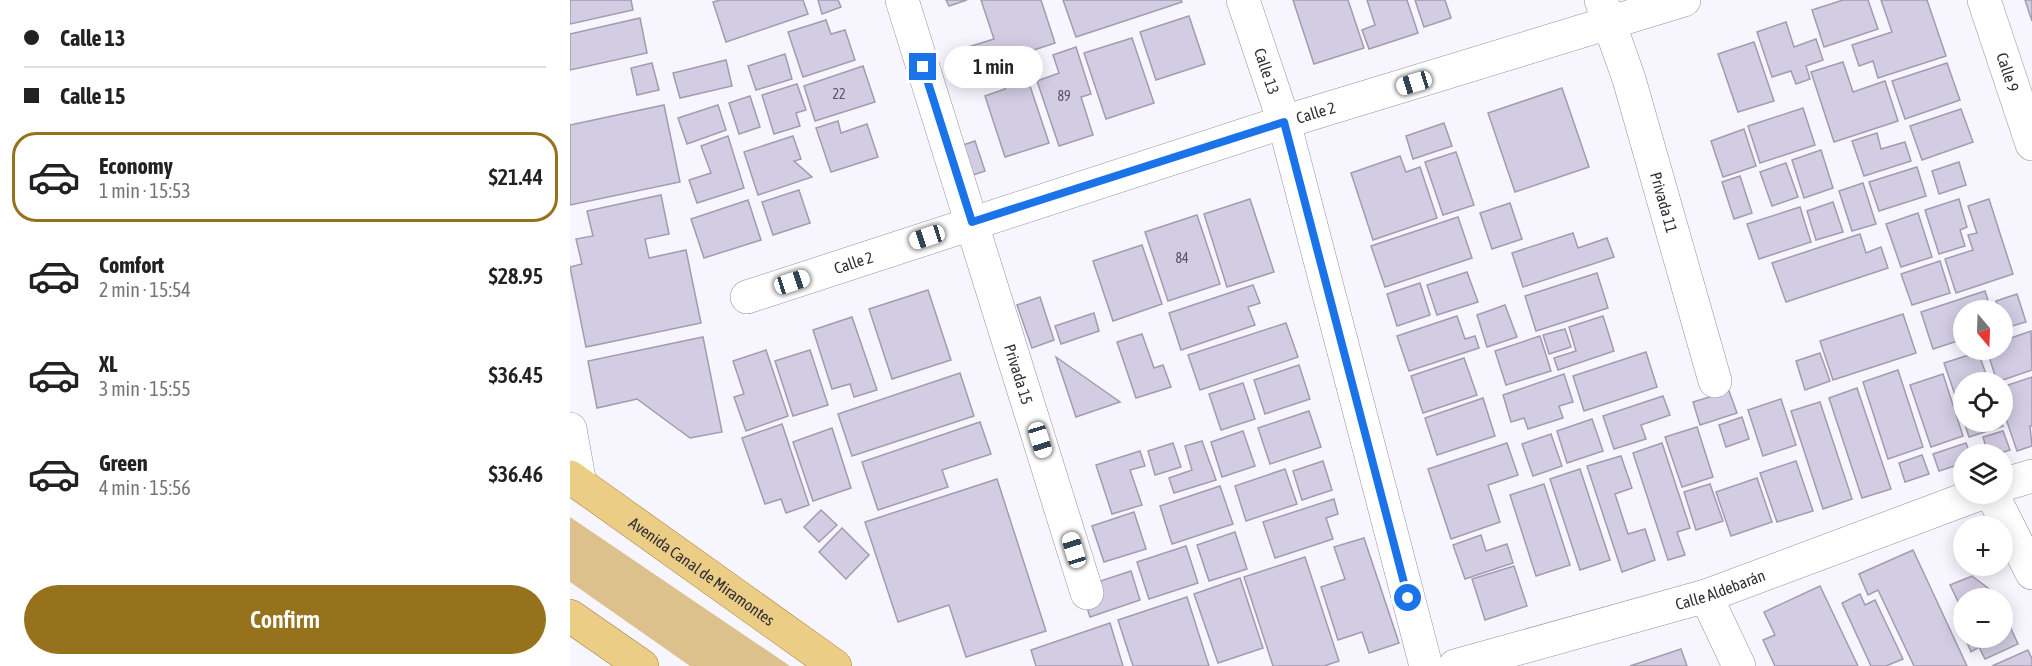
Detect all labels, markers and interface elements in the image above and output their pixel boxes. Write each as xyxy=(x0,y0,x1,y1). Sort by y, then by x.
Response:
text: Calle 13 xyxy=(60,25,125,51)
callout: 1 min xyxy=(944,46,1043,88)
street label: Calle 13 xyxy=(1251,46,1283,96)
street label: Calle 9 xyxy=(1993,50,2023,94)
route end xyxy=(909,53,936,80)
text: 1 min xyxy=(973,55,1014,78)
car xyxy=(1394,69,1434,97)
text: Calle 15 xyxy=(60,83,125,109)
house number: 22 xyxy=(832,86,846,102)
house number: 89 xyxy=(1057,88,1071,104)
street label: Calle 2 xyxy=(1294,98,1338,127)
icon: car xyxy=(27,150,81,204)
text: Economy xyxy=(99,153,173,179)
text: $21.44 xyxy=(488,164,543,190)
street label: Privada 11 xyxy=(1647,170,1681,235)
text: 1 min · 15:53 xyxy=(99,179,191,202)
car xyxy=(907,223,947,251)
street label: Calle 2 xyxy=(832,248,875,277)
icon: car xyxy=(27,249,81,303)
house number: 84 xyxy=(1175,250,1189,266)
text: Comfort xyxy=(99,252,164,278)
text: $28.95 xyxy=(488,263,543,289)
car xyxy=(772,268,812,296)
text: 2 min · 15:54 xyxy=(99,278,191,301)
north arrow xyxy=(1953,300,2013,360)
map controls xyxy=(1953,300,2013,648)
street label: Privada 15 xyxy=(1001,342,1037,407)
icon: car xyxy=(27,348,81,402)
text: XL xyxy=(99,351,117,377)
text: $36.45 xyxy=(488,362,543,388)
button: locate xyxy=(1953,372,2013,432)
text: 3 min · 15:55 xyxy=(99,377,191,400)
car xyxy=(1026,420,1054,460)
button: layers xyxy=(1953,444,2013,504)
icon: car xyxy=(27,447,81,501)
text: Green xyxy=(99,450,148,476)
text: $36.46 xyxy=(488,461,543,487)
text: 4 min · 15:56 xyxy=(99,476,191,499)
street label: Avenida Canal de Miramontes xyxy=(626,513,778,629)
button: + xyxy=(1953,516,2013,576)
car xyxy=(1060,530,1088,570)
street label: Calle Aldebarán xyxy=(1673,566,1768,613)
route start xyxy=(1394,584,1421,611)
button: Confirm xyxy=(24,585,546,654)
button: − xyxy=(1953,588,2013,648)

